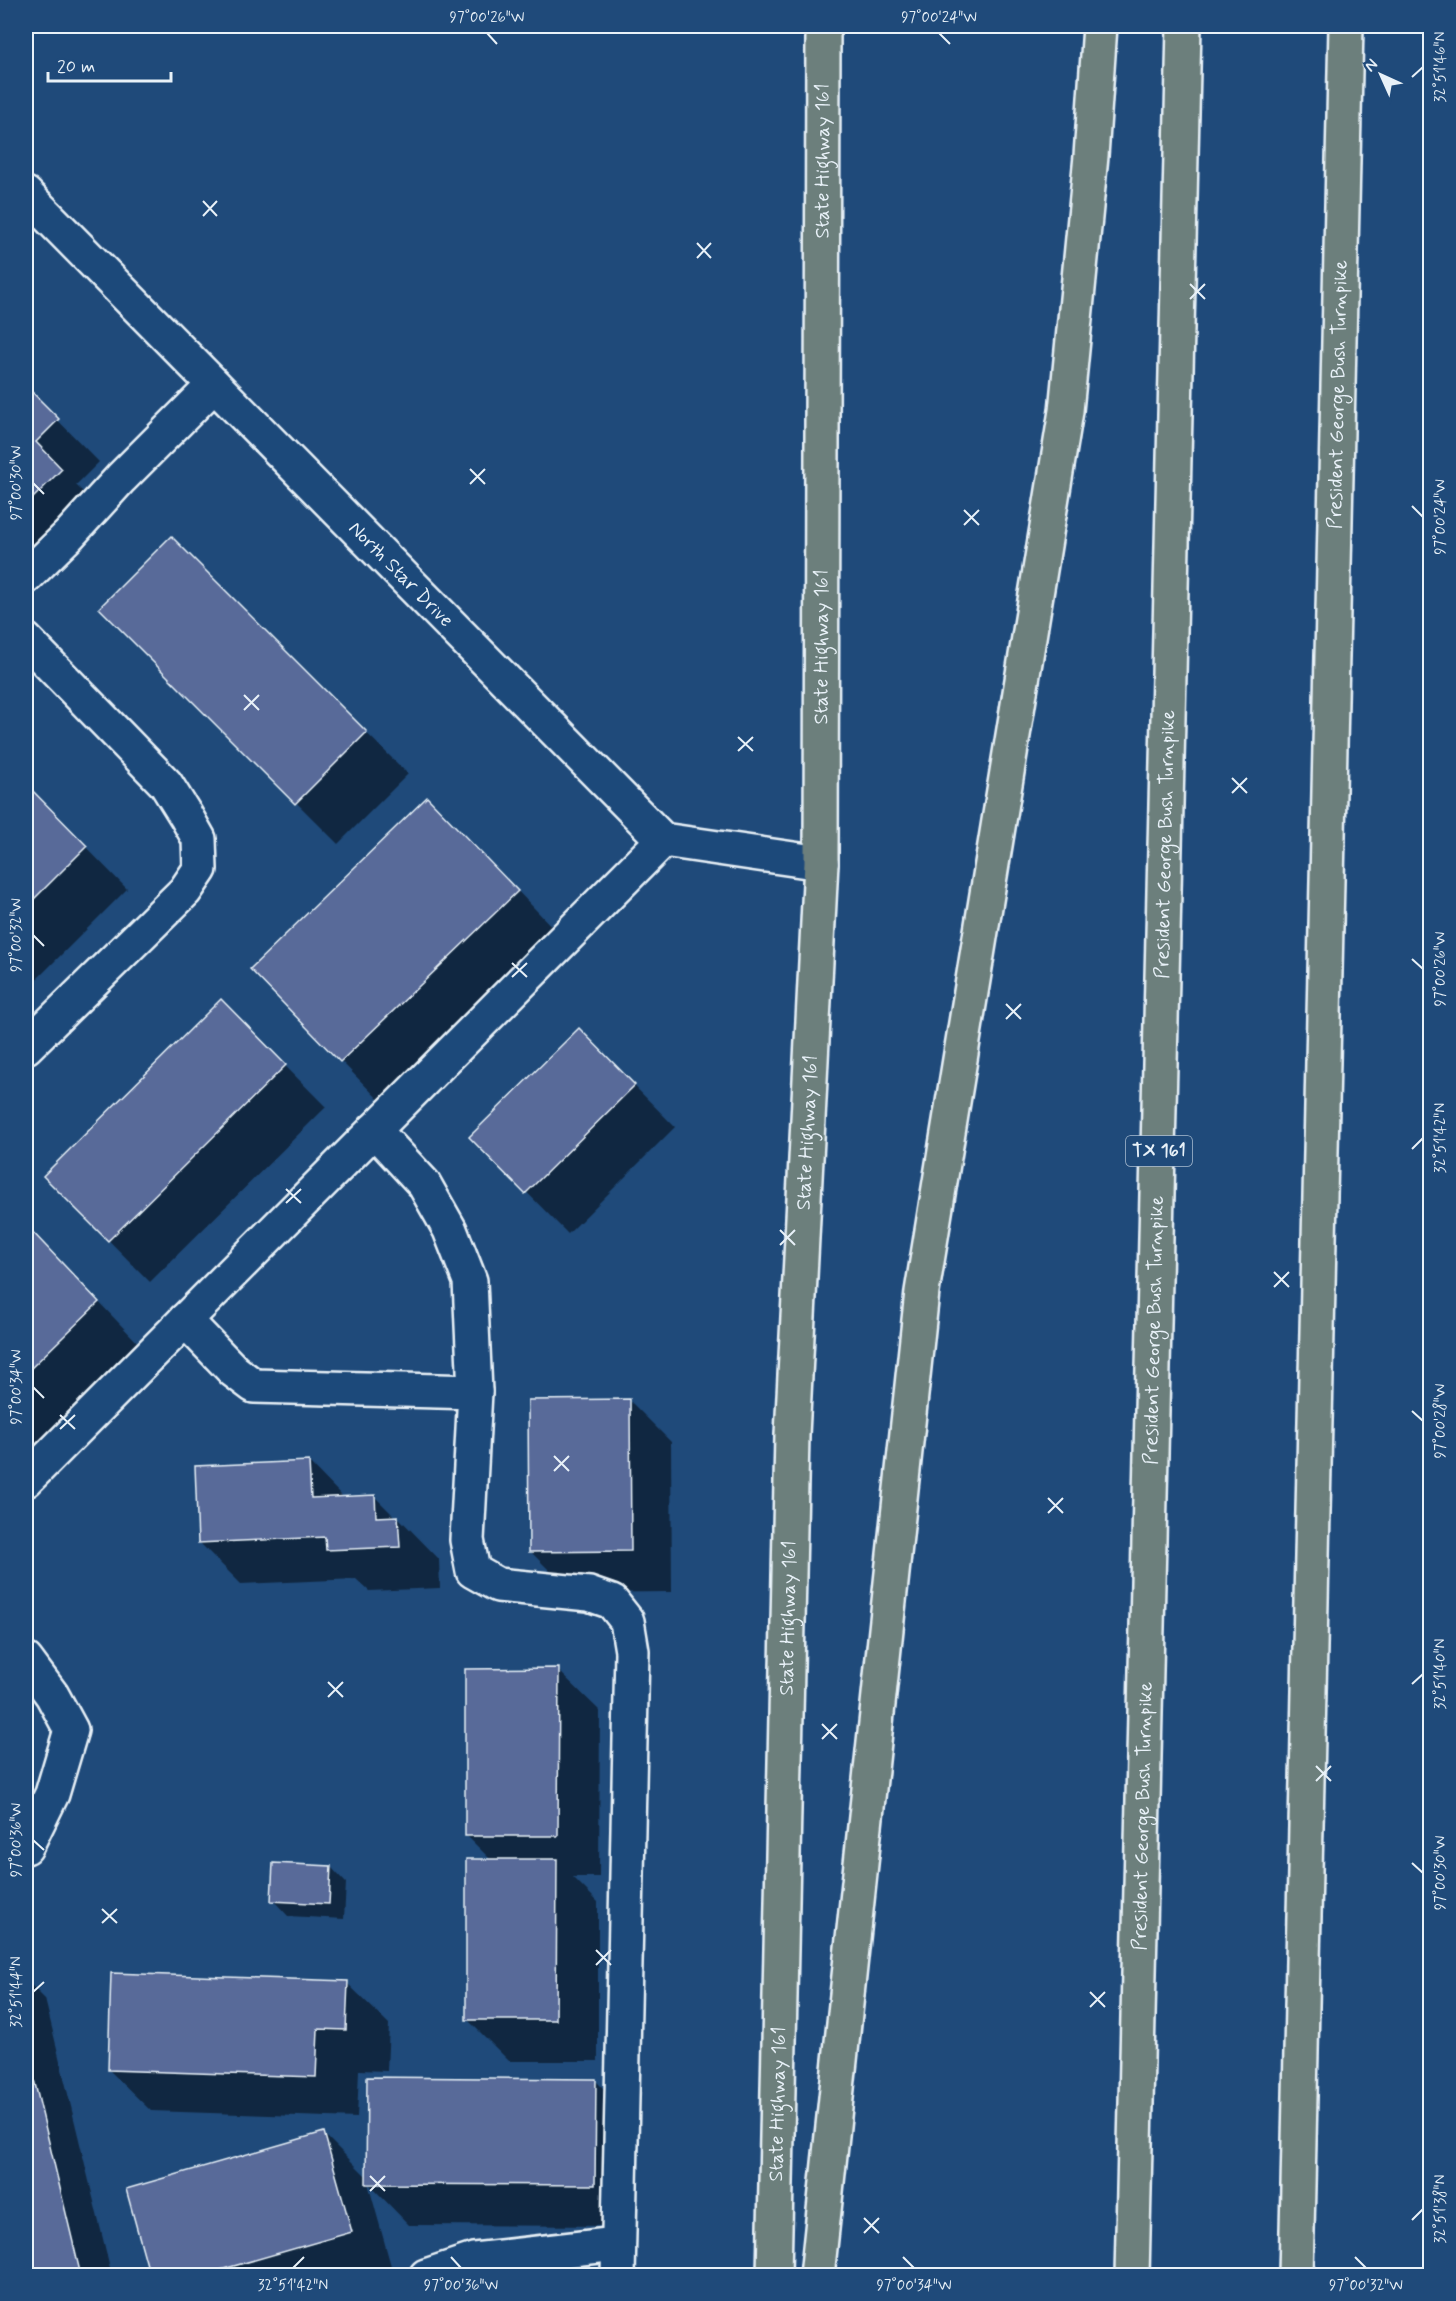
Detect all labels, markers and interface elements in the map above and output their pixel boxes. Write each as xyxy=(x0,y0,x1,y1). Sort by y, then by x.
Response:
text: 97°00'26"W xyxy=(450,8,524,28)
text: 97°00'24"W xyxy=(901,8,977,28)
text: 32°51'46"N xyxy=(1431,32,1451,102)
scale bar xyxy=(48,45,171,83)
north arrow xyxy=(1351,45,1411,105)
text: N xyxy=(1360,54,1383,77)
text: 20 m xyxy=(57,55,95,79)
street label: State Highway 161 xyxy=(809,83,838,239)
street label: President George Bush Turnpike xyxy=(1321,260,1354,529)
text: 97°00'30"W xyxy=(7,446,27,520)
text: 97°00'24"W xyxy=(1431,479,1451,555)
street label: North Star Drive xyxy=(342,515,459,633)
street label: State Highway 161 xyxy=(808,569,837,725)
street label: President George Bush Turnpike xyxy=(1148,710,1182,979)
text: 97°00'32"W xyxy=(7,898,27,972)
text: 97°00'26"W xyxy=(1431,932,1451,1006)
street label: State Highway 161 xyxy=(790,1054,825,1211)
text: 32°51'42"N xyxy=(1431,1103,1451,1173)
road number: TX 161 xyxy=(1126,1136,1192,1166)
street label: President George Bush Turnpike xyxy=(1137,1195,1170,1465)
text: 97°00'34"W xyxy=(7,1349,27,1425)
text: 97°00'28"W xyxy=(1431,1384,1451,1458)
street label: State Highway 161 xyxy=(773,1540,804,1696)
text: 32°51'40"N xyxy=(1431,1638,1451,1710)
street label: President George Bush Turnpike xyxy=(1126,1681,1159,1951)
text: 97°00'36"W xyxy=(7,1803,27,1877)
text: 97°00'30"W xyxy=(1431,1836,1451,1910)
text: 32°51'44"N xyxy=(7,1956,27,2028)
street label: State Highway 161 xyxy=(763,2026,793,2182)
text: 32°51'38"N xyxy=(1431,2175,1451,2243)
text: 32°51'42"N xyxy=(258,2276,328,2296)
text: 97°00'36"W xyxy=(424,2276,498,2296)
text: 97°00'34"W xyxy=(876,2276,952,2296)
text: 97°00'32"W xyxy=(1329,2276,1403,2296)

